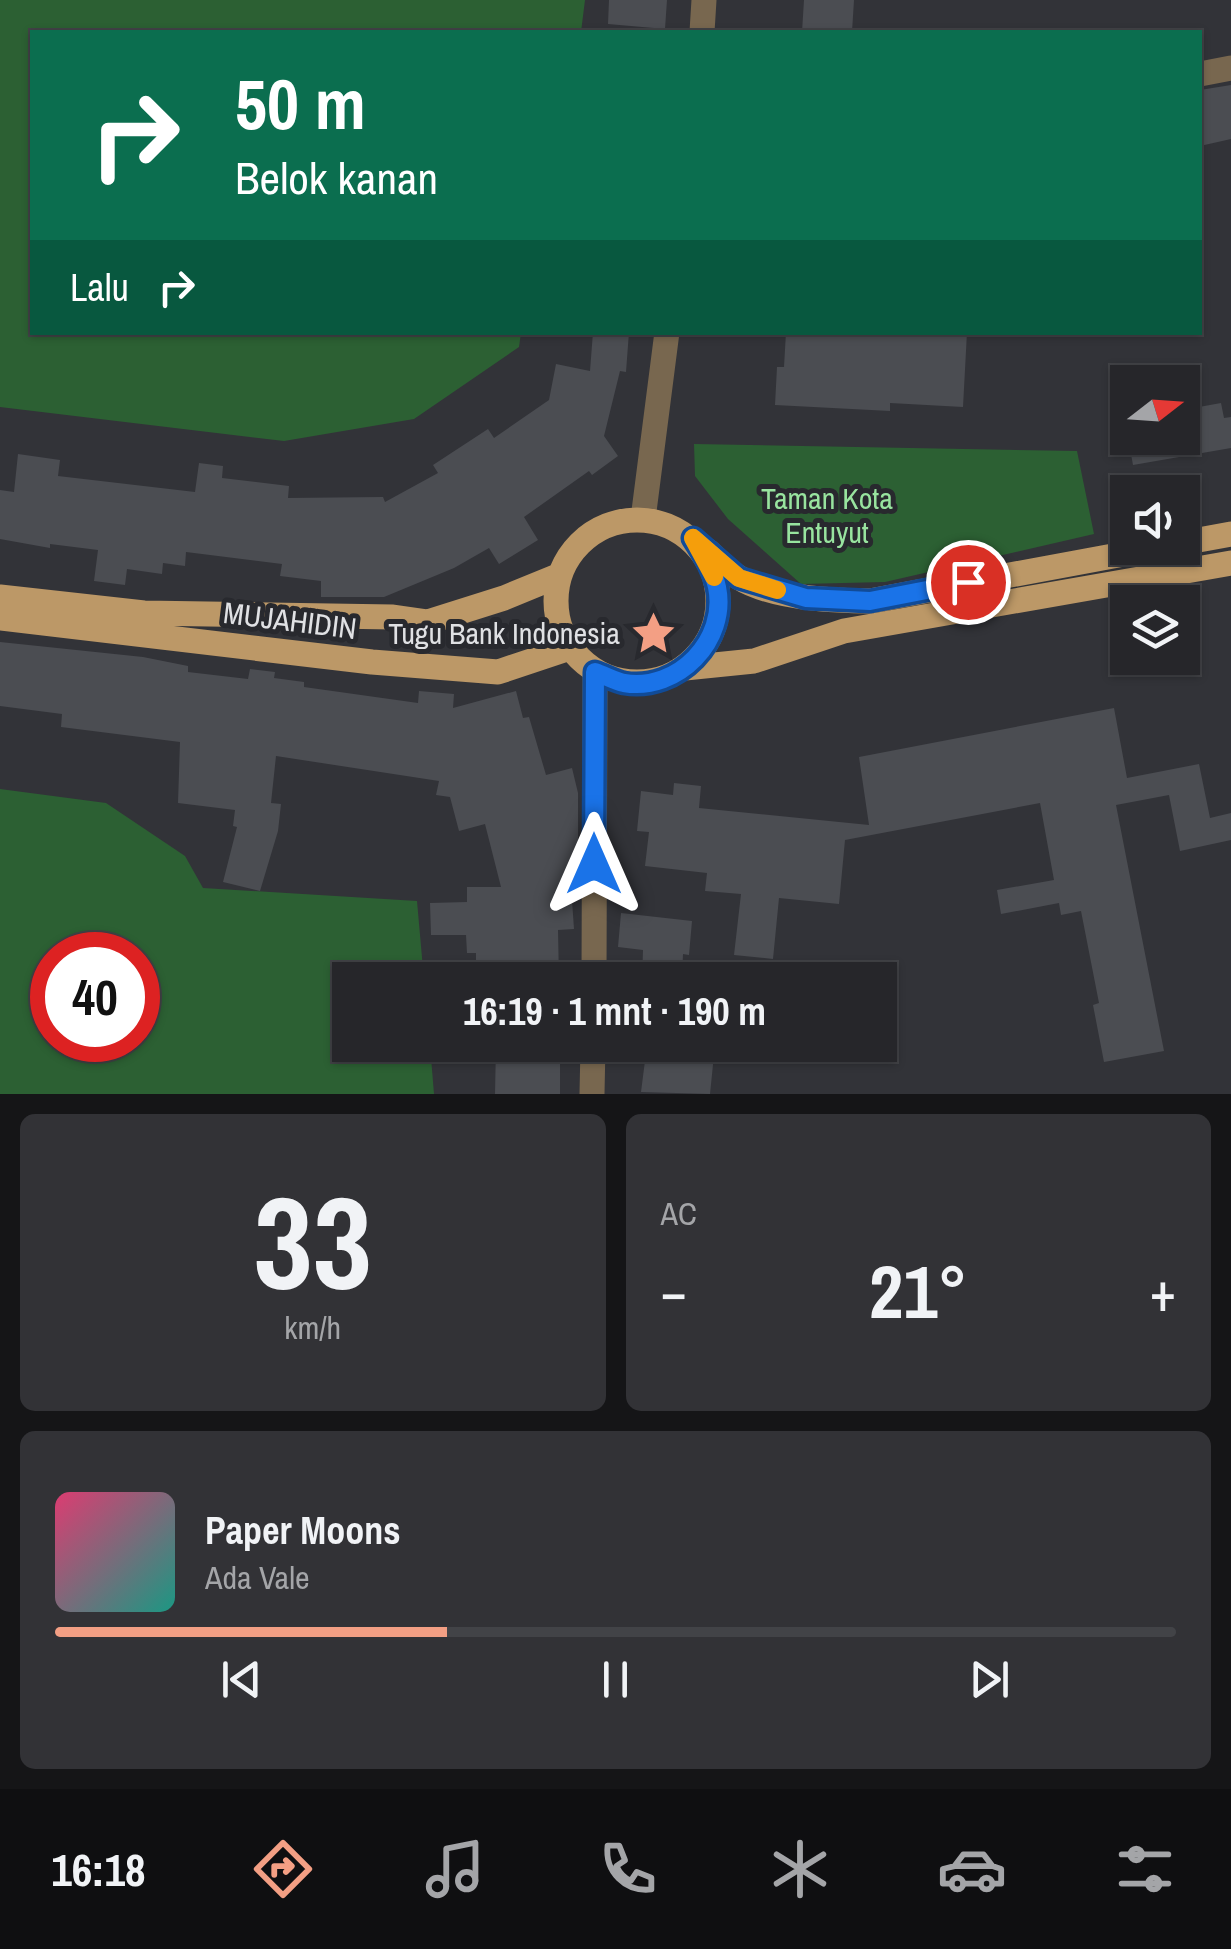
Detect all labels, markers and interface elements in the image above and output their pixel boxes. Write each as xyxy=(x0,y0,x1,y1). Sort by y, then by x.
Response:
text: 50 m xyxy=(235,57,366,151)
icon: right xyxy=(70,70,200,200)
text: Belok kanan xyxy=(235,147,438,208)
icon: right xyxy=(149,260,204,315)
text: Lalu xyxy=(70,262,129,313)
north arrow xyxy=(1110,365,1200,455)
map controls xyxy=(1110,365,1200,675)
button: sound xyxy=(1110,475,1200,565)
park label: Taman Kota Entuyut xyxy=(761,478,893,552)
pin xyxy=(926,540,1011,625)
icon: arrive xyxy=(941,555,996,610)
button: layers xyxy=(1110,585,1200,675)
street label: MUJAHIDIN xyxy=(221,592,359,648)
place icon: Tugu Bank Indonesia xyxy=(629,609,677,657)
place label: Tugu Bank Indonesia xyxy=(388,613,620,653)
position arrow xyxy=(542,812,646,916)
speed limit sign: 40 xyxy=(30,932,160,1062)
text: 16:19 · 1 mnt · 190 m xyxy=(463,986,766,1037)
text: 33 xyxy=(253,1153,372,1329)
text: AC xyxy=(661,1192,697,1235)
text: 21° xyxy=(869,1240,967,1341)
text: − xyxy=(661,1254,687,1328)
text: + xyxy=(1150,1254,1176,1328)
text: km/h xyxy=(284,1306,341,1349)
text: Paper Moons xyxy=(205,1505,401,1556)
text: Ada Vale xyxy=(205,1556,310,1599)
icon: previous xyxy=(214,1652,269,1707)
icon: pause xyxy=(588,1652,643,1707)
icon: next xyxy=(962,1652,1017,1707)
icon: directions xyxy=(248,1834,318,1904)
icon: music xyxy=(420,1834,490,1904)
icon: phone xyxy=(593,1834,663,1904)
icon: climate xyxy=(765,1834,835,1904)
icon: car xyxy=(937,1834,1007,1904)
icon: filters xyxy=(1110,1834,1180,1904)
text: 16:18 xyxy=(51,1839,146,1900)

